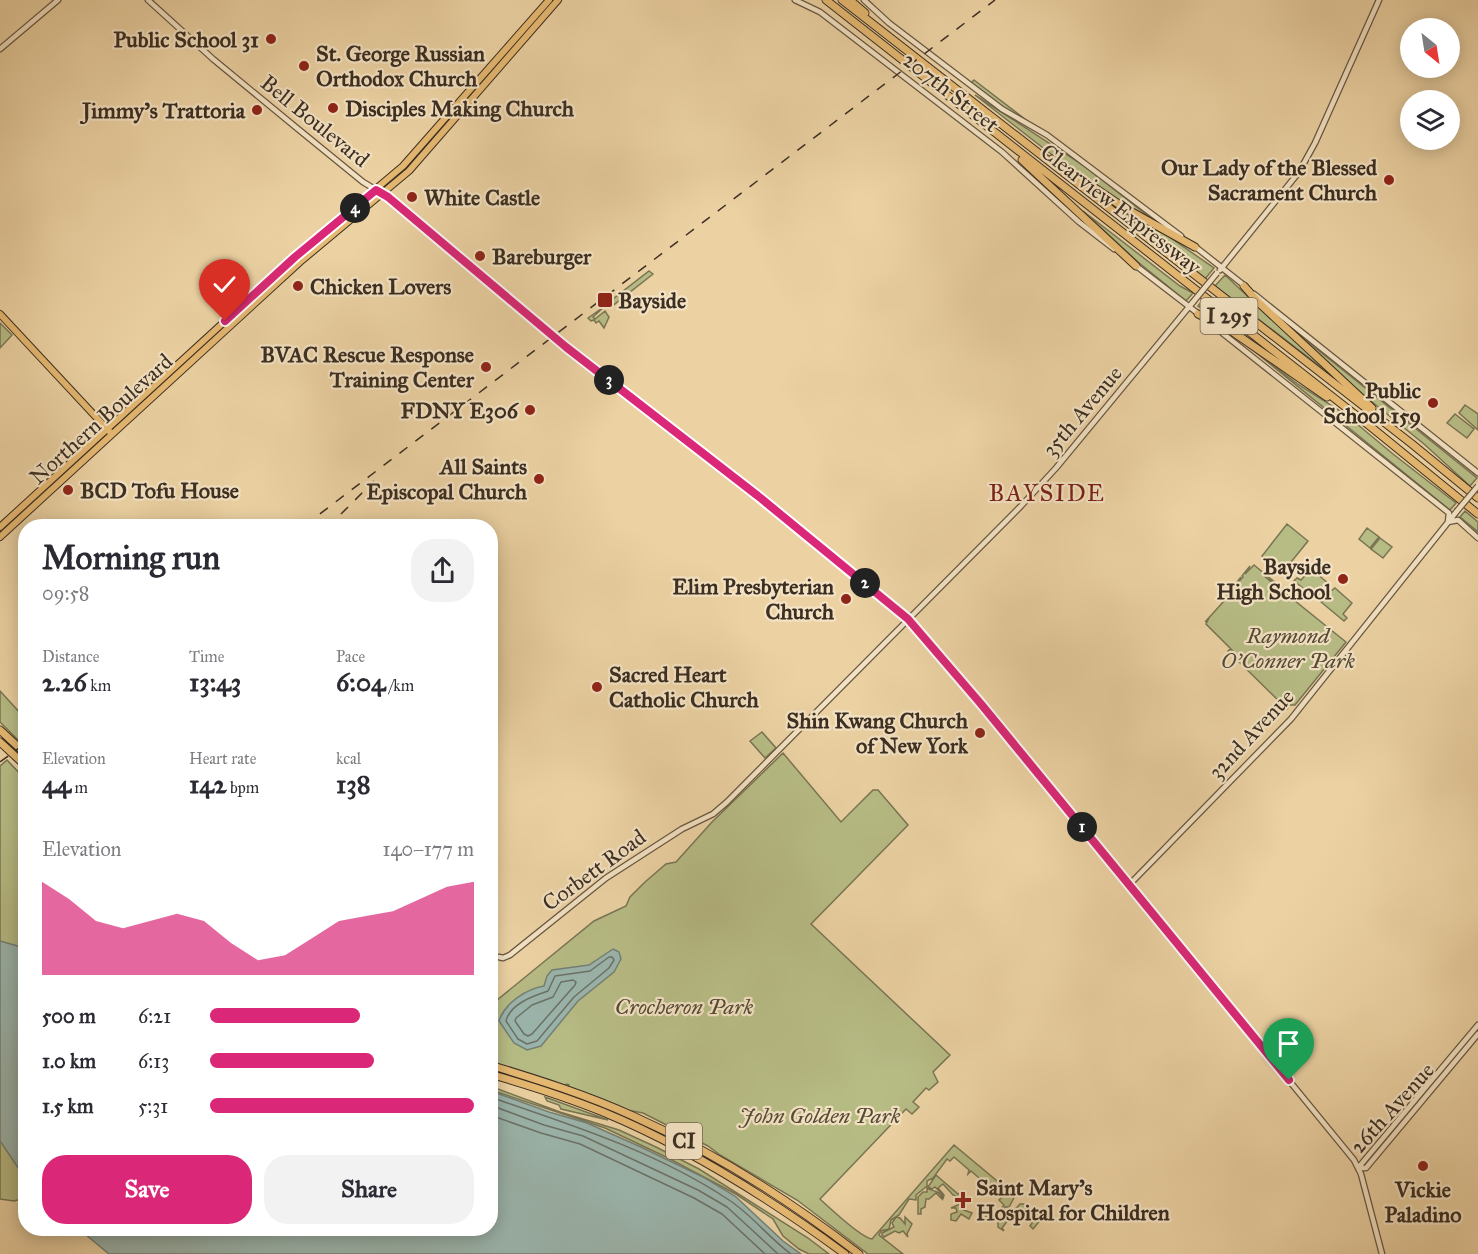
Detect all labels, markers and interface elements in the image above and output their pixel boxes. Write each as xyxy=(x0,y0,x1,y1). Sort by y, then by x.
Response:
north arrow xyxy=(1400,18,1460,78)
map controls xyxy=(1400,18,1460,150)
place label: Public School 31 xyxy=(114,26,259,53)
marker: Public School 31 xyxy=(264,32,278,46)
place label: St. George Russian Orthodox Church xyxy=(316,40,485,92)
street label: 207th Street xyxy=(897,46,1005,138)
marker: St. George Russian Orthodox Church xyxy=(297,59,311,73)
street label: Bell Boulevard xyxy=(255,69,375,173)
button: layers xyxy=(1400,90,1460,150)
place label: Disciples Making Church xyxy=(345,95,575,122)
place label: Jimmy's Trattoria xyxy=(79,97,246,125)
marker: Disciples Making Church xyxy=(326,101,340,115)
marker: Jimmy's Trattoria xyxy=(250,103,264,117)
street label: Clearview Expressway xyxy=(1035,138,1207,280)
place label: Our Lady of the Blessed Sacrament Church xyxy=(1161,154,1378,206)
marker: Our Lady of the Blessed Sacrament Church xyxy=(1382,173,1396,187)
place label: White Castle xyxy=(424,184,540,211)
marker: White Castle xyxy=(405,190,419,204)
pin: 4 xyxy=(340,193,370,223)
text: 4 xyxy=(351,198,359,217)
place label: Bareburger xyxy=(492,243,592,270)
marker: Bareburger xyxy=(473,249,487,263)
pin xyxy=(199,259,250,321)
icon: check xyxy=(208,268,241,301)
place label: Chicken Lovers xyxy=(310,273,451,300)
marker: Chicken Lovers xyxy=(291,279,305,293)
place label: Bayside xyxy=(618,287,686,314)
marker: Bayside xyxy=(596,291,614,309)
road number: I 295 xyxy=(1200,298,1258,334)
place label: BVAC Rescue Response Training Center xyxy=(261,341,475,393)
street label: Northern Boulevard xyxy=(24,348,178,490)
marker: BVAC Rescue Response Training Center xyxy=(479,360,493,374)
street label: 35th Avenue xyxy=(1036,360,1128,462)
pin: 3 xyxy=(594,365,624,395)
text: 3 xyxy=(606,370,612,389)
place label: Public School 159 xyxy=(1323,377,1422,429)
marker: Public School 159 xyxy=(1426,396,1440,410)
place label: FDNY E306 xyxy=(401,397,520,424)
marker: FDNY E306 xyxy=(523,403,537,417)
place label: All Saints Episcopal Church xyxy=(366,453,528,505)
marker: All Saints Episcopal Church xyxy=(532,472,546,486)
place label: BCD Tofu House xyxy=(80,477,239,504)
district label: BAYSIDE xyxy=(989,478,1105,508)
marker: BCD Tofu House xyxy=(61,483,75,497)
text: Morning run xyxy=(42,538,220,578)
button: share xyxy=(411,539,474,602)
place label: Bayside High School xyxy=(1216,553,1332,605)
pin: 2 xyxy=(850,568,880,598)
marker: Bayside High School xyxy=(1336,572,1350,586)
place label: Elim Presbyterian Church xyxy=(672,573,835,625)
text: 2 xyxy=(861,573,869,592)
text: 09:58 xyxy=(42,581,89,605)
marker: Elim Presbyterian Church xyxy=(839,592,853,606)
park label: Raymond O'Conner Park xyxy=(1221,622,1355,674)
text: Distance xyxy=(42,647,99,666)
text: Time xyxy=(189,647,224,666)
text: Pace xyxy=(336,647,365,666)
place label: Sacred Heart Catholic Church xyxy=(609,661,760,713)
text: 2.26 xyxy=(42,666,87,698)
text: 13:43 xyxy=(189,666,241,698)
text: 6:04 xyxy=(336,666,386,698)
text: km xyxy=(87,676,111,695)
text: /km xyxy=(386,676,414,695)
marker: Sacred Heart Catholic Church xyxy=(590,680,604,694)
street label: 32nd Avenue xyxy=(1202,683,1300,785)
place label: Shin Kwang Church of New York xyxy=(787,707,969,759)
marker: Shin Kwang Church of New York xyxy=(973,726,987,740)
text: Elevation xyxy=(42,749,106,768)
text: Heart rate xyxy=(189,749,256,768)
text: kcal xyxy=(336,749,361,768)
text: 44 xyxy=(42,768,71,800)
text: 142 xyxy=(189,768,227,800)
text: 138 xyxy=(336,768,371,800)
text: m xyxy=(71,778,88,797)
text: bpm xyxy=(227,778,259,797)
pin: 1 xyxy=(1067,812,1097,842)
text: 1 xyxy=(1079,817,1085,836)
street label: Corbett Road xyxy=(537,823,651,917)
text: Elevation xyxy=(42,837,121,861)
text: 140–177 m xyxy=(382,837,474,861)
park label: Crocheron Park xyxy=(615,993,753,1020)
text: 500 m xyxy=(42,1004,96,1028)
text: 6:21 xyxy=(138,1004,171,1028)
pin xyxy=(1263,1018,1314,1080)
icon: arrive xyxy=(1272,1027,1305,1060)
text: 1.0 km xyxy=(42,1049,96,1073)
text: 6:13 xyxy=(138,1049,169,1073)
street label: 26th Avenue xyxy=(1344,1057,1440,1159)
text: 1.5 km xyxy=(42,1094,93,1118)
text: 5:31 xyxy=(138,1094,168,1118)
park label: John Golden Park xyxy=(738,1102,901,1129)
road number: CI xyxy=(666,1123,702,1159)
button: Save xyxy=(42,1155,252,1224)
button: Share xyxy=(264,1155,474,1224)
marker: Vickie Paladino xyxy=(1416,1159,1430,1173)
place label: Saint Mary's Hospital for Children xyxy=(976,1174,1170,1226)
place label: Vickie Paladino xyxy=(1385,1176,1461,1228)
marker: Saint Mary's Hospital for Children xyxy=(954,1191,972,1209)

